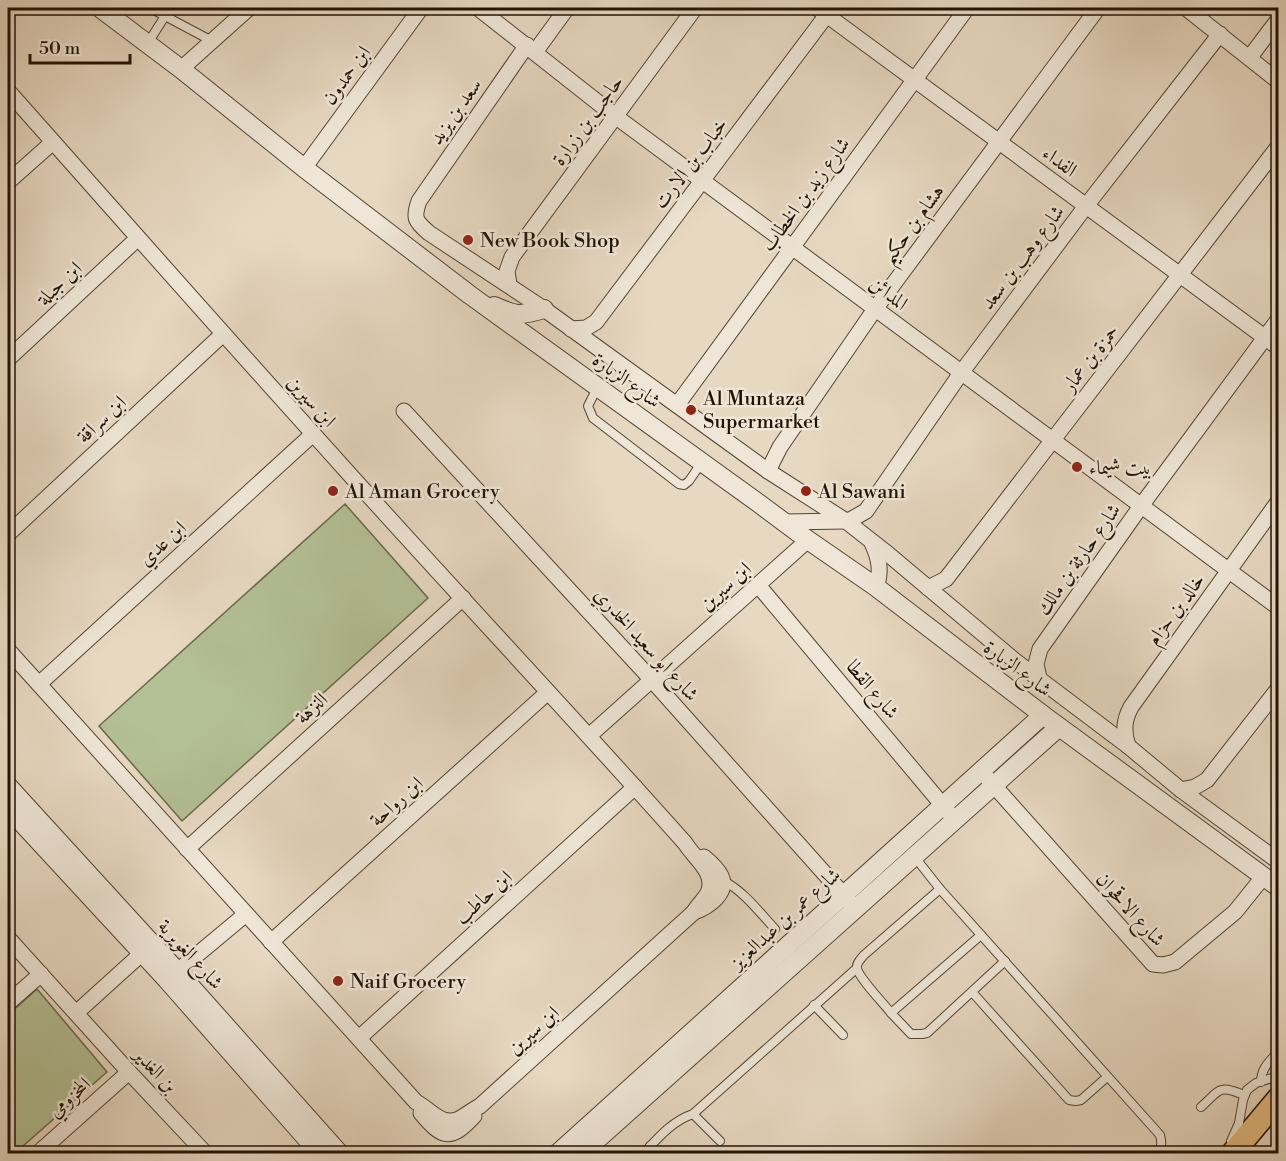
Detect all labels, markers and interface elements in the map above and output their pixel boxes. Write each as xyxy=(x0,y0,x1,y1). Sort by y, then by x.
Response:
scale bar xyxy=(30,27,130,65)
text: 50 m xyxy=(39,37,81,60)
street label: ابن حمدون xyxy=(317,41,377,110)
street label: حاجب بن زرارة xyxy=(547,71,630,171)
street label: سعد بن يزيد xyxy=(424,74,488,150)
street label: خباب بن الارت xyxy=(649,113,734,215)
street label: شارع زيد بن الخطاب xyxy=(756,133,859,259)
street label: الفداء xyxy=(1037,141,1081,183)
street label: هشام بن حكيم xyxy=(876,180,955,273)
street label: شارع وهب بن سعد xyxy=(976,201,1074,318)
place label: New Book Shop xyxy=(480,229,620,254)
marker: New Book Shop xyxy=(461,233,475,247)
street label: ابن جبلة xyxy=(31,257,88,312)
street label: المدائن xyxy=(864,272,912,317)
street label: حمزة بن عمار xyxy=(1056,320,1125,399)
street label: شارع الزبارة xyxy=(585,348,665,418)
street label: ابن سيرين xyxy=(281,371,341,433)
place label: Al Muntaza Supermarket xyxy=(702,387,820,435)
street label: ابن سراقة xyxy=(72,391,132,449)
marker: Al Muntaza Supermarket xyxy=(684,403,698,417)
place label: بيت شيماء xyxy=(1089,456,1152,481)
marker: بيت شيماء xyxy=(1070,460,1084,474)
place label: Al Aman Grocery xyxy=(344,480,500,505)
place label: Al Sawani xyxy=(817,480,906,505)
marker: Al Aman Grocery xyxy=(326,484,340,498)
marker: Al Sawani xyxy=(799,484,813,498)
street label: شارع حارثة بن مالك xyxy=(1032,499,1130,623)
street label: ابن عدي xyxy=(134,516,193,574)
street label: ابن سيرين xyxy=(695,557,757,617)
street label: خالد بن حزام xyxy=(1142,569,1214,653)
street label: شارع ابو سعيد الخدري xyxy=(585,583,704,710)
street label: شارع الزبارة xyxy=(976,636,1056,706)
street label: شارع القطا xyxy=(837,655,904,727)
street label: النزهة xyxy=(290,688,334,730)
street label: ابن رواحة xyxy=(365,772,429,833)
street label: شارع عمر بن عبدالعزيز xyxy=(724,863,849,980)
street label: ابن حاطب xyxy=(450,866,518,931)
street label: شارع الاقحوان xyxy=(1087,868,1170,955)
street label: شارع الغويرية xyxy=(149,915,228,998)
place label: Naif Grocery xyxy=(350,970,467,995)
marker: Naif Grocery xyxy=(331,974,345,988)
street label: ابن سيرين xyxy=(503,1001,565,1061)
street label: بن الغدير xyxy=(126,1042,182,1099)
street label: المخزومي xyxy=(43,1072,98,1125)

